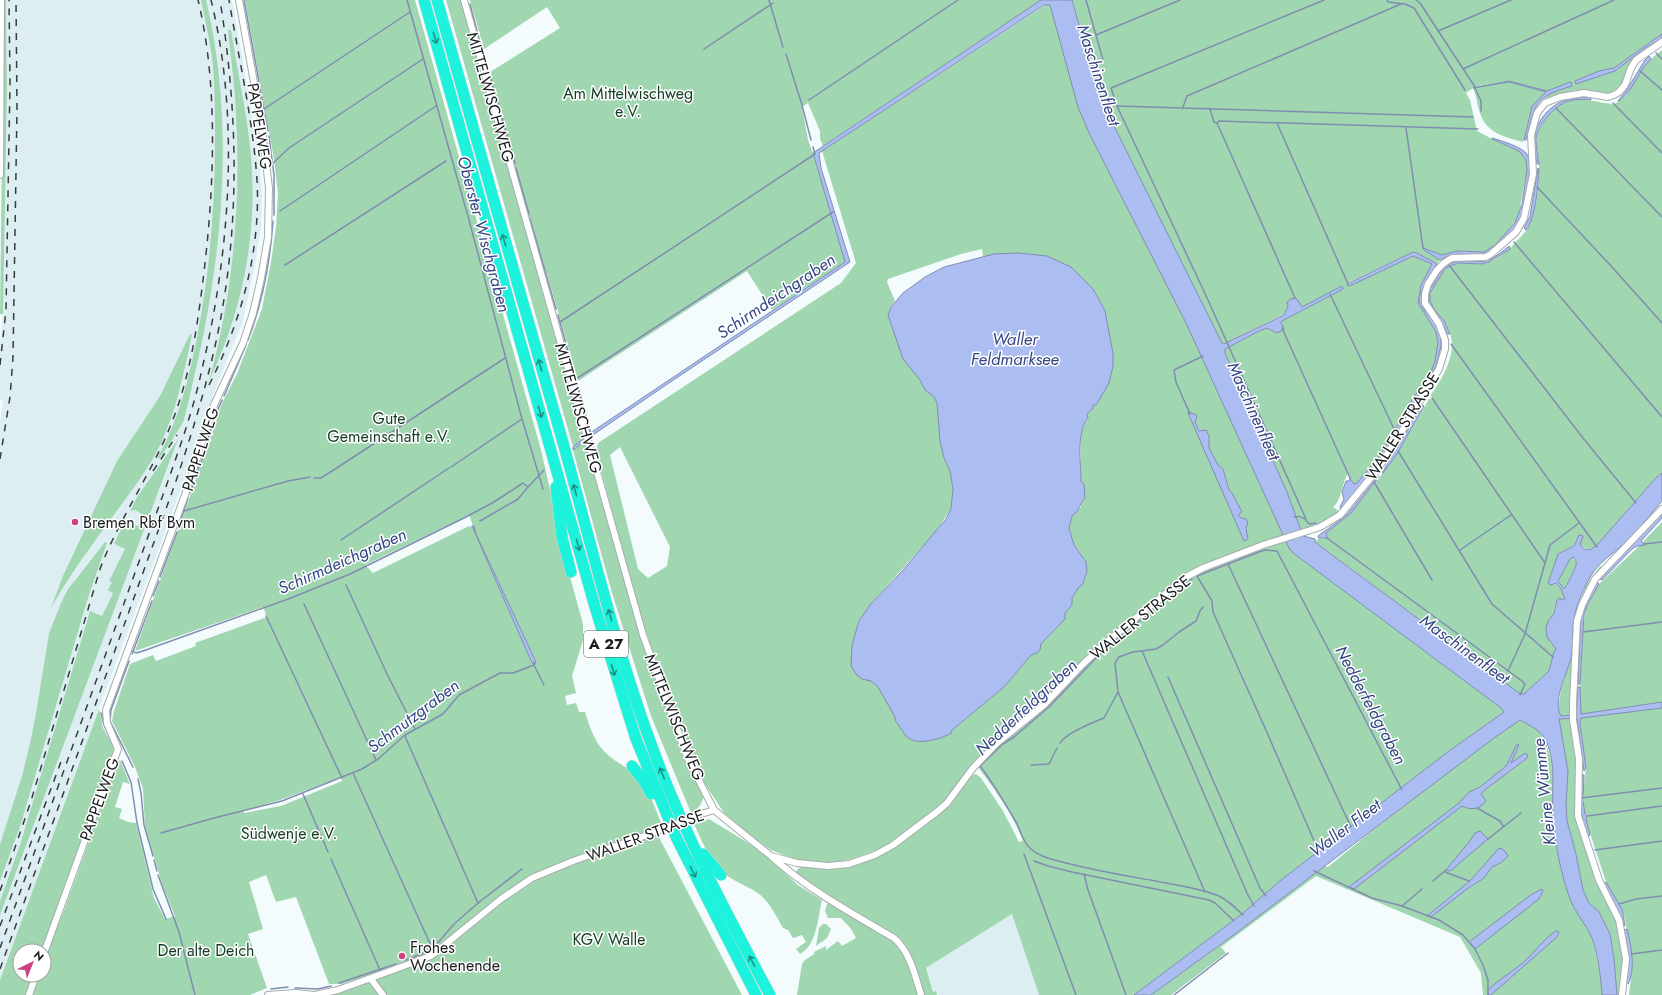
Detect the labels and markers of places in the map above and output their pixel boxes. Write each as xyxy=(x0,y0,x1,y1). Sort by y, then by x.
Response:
place label: Bremen Rbf Bvm xyxy=(83,511,195,534)
marker: Bremen Rbf Bvm xyxy=(70,517,80,527)
place label: Frohes Wochenende xyxy=(410,936,500,977)
marker: Frohes Wochenende xyxy=(397,951,407,961)

